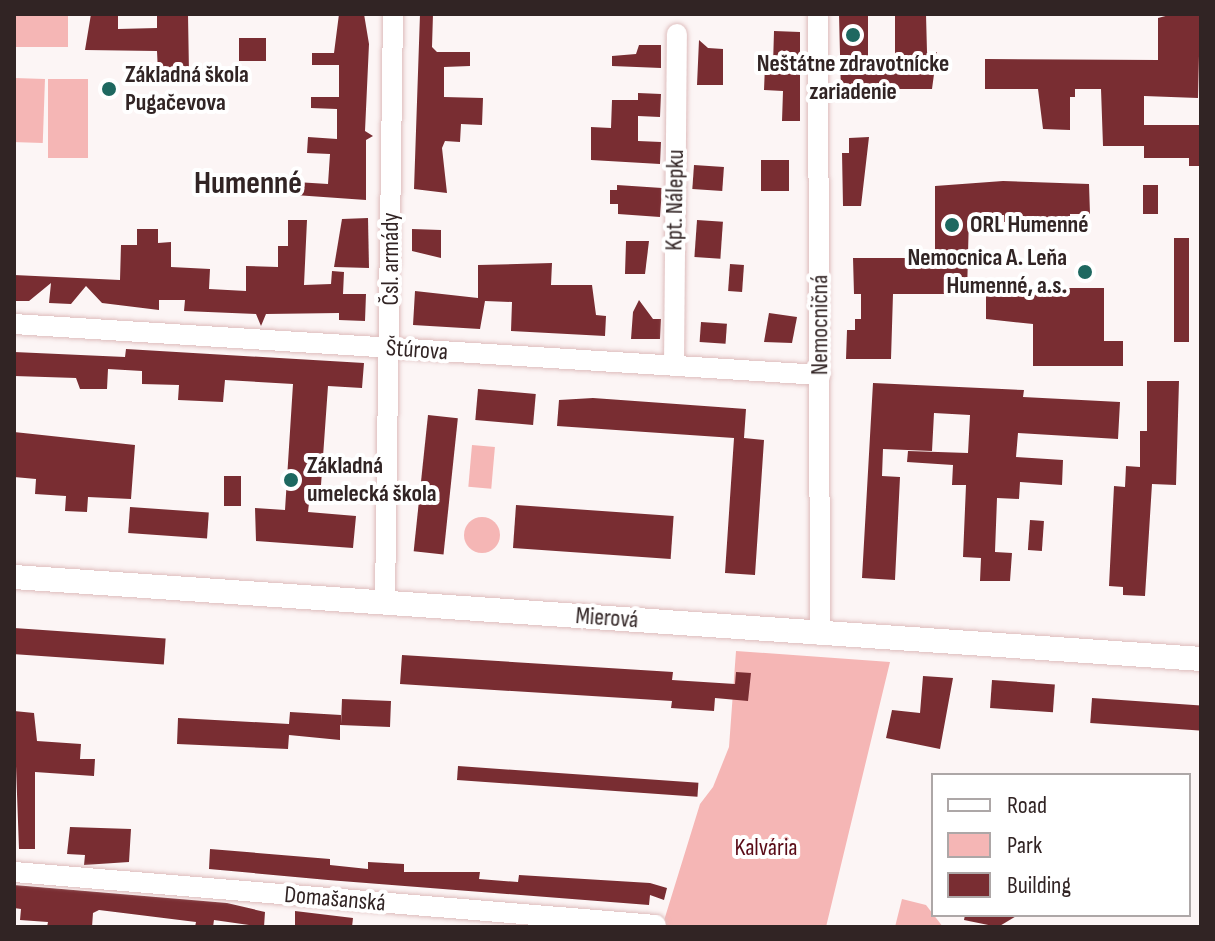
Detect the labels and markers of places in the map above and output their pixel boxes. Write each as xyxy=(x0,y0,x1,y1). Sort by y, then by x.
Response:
marker: Neštátne zdravotnícke zariadenie xyxy=(842,24,864,46)
place label: Neštátne zdravotnícke zariadenie xyxy=(757,50,949,106)
place label: Základná škola Pugačevova xyxy=(125,61,249,117)
marker: Základná škola Pugačevova xyxy=(100,80,118,98)
place label: ORL Humenné xyxy=(970,211,1088,239)
marker: ORL Humenné xyxy=(941,214,963,236)
place label: Nemocnica A. Leňa Humenné, a.s. xyxy=(908,244,1067,300)
marker: Nemocnica A. Leňa Humenné, a.s. xyxy=(1074,261,1096,283)
place label: Základná umelecká škola xyxy=(307,452,437,508)
marker: Základná umelecká škola xyxy=(282,471,300,489)

